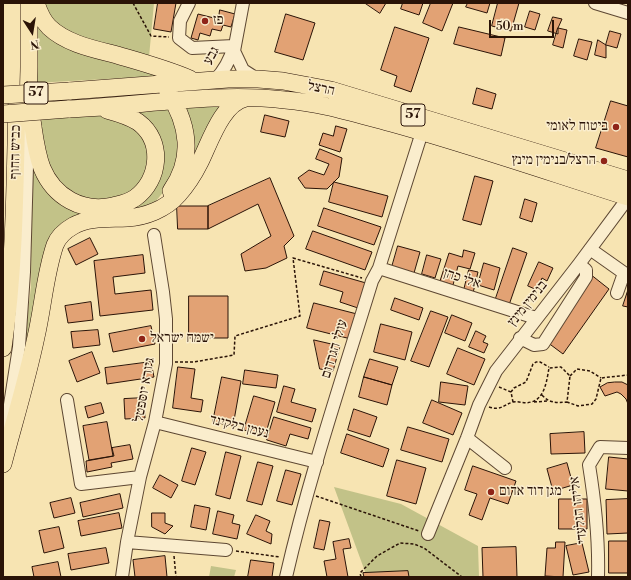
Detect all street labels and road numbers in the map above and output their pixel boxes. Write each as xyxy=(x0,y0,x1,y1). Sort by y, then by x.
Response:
street label: גבע xyxy=(200,44,224,68)
street label: הרצל xyxy=(306,78,336,100)
road number: 57 xyxy=(24,82,48,104)
road number: 57 xyxy=(401,104,425,126)
street label: כביש החוף xyxy=(7,125,25,179)
street label: אלי כהן xyxy=(441,265,483,293)
street label: בנימין מינץ xyxy=(504,278,552,330)
street label: עולי הגרדום xyxy=(318,318,352,380)
street label: גיורא יוספטל xyxy=(131,356,159,424)
street label: נעמן בלקינד xyxy=(208,412,270,442)
street label: אליהו הגלעדי xyxy=(567,475,591,545)

